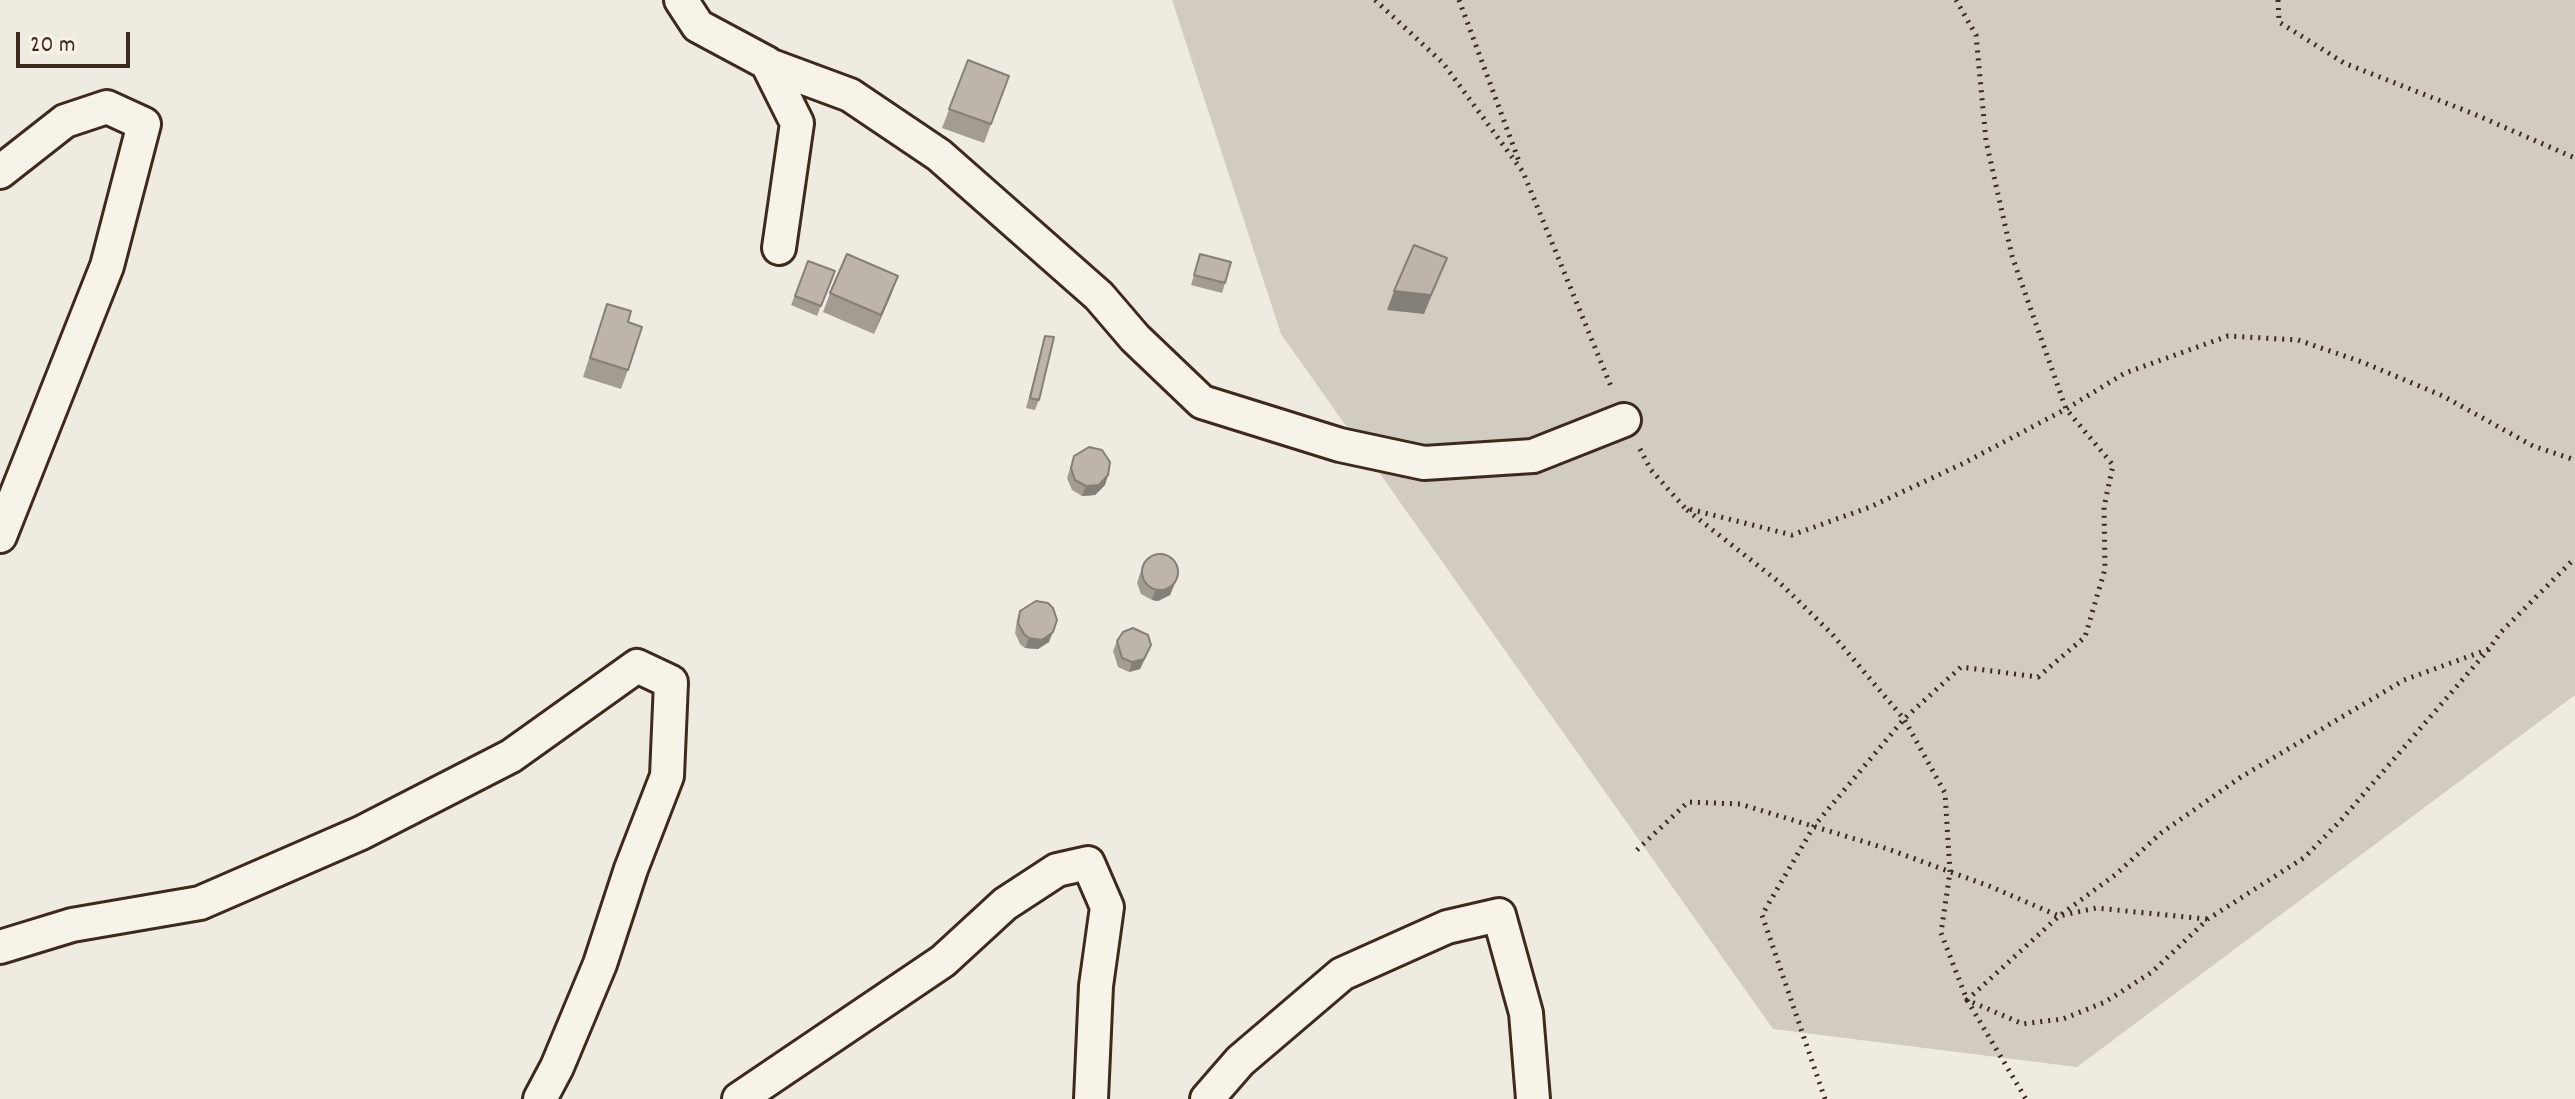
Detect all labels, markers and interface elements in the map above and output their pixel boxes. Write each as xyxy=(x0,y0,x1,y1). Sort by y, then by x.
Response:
scale bar xyxy=(20,16,134,66)
text: 20 m xyxy=(30,29,76,63)

